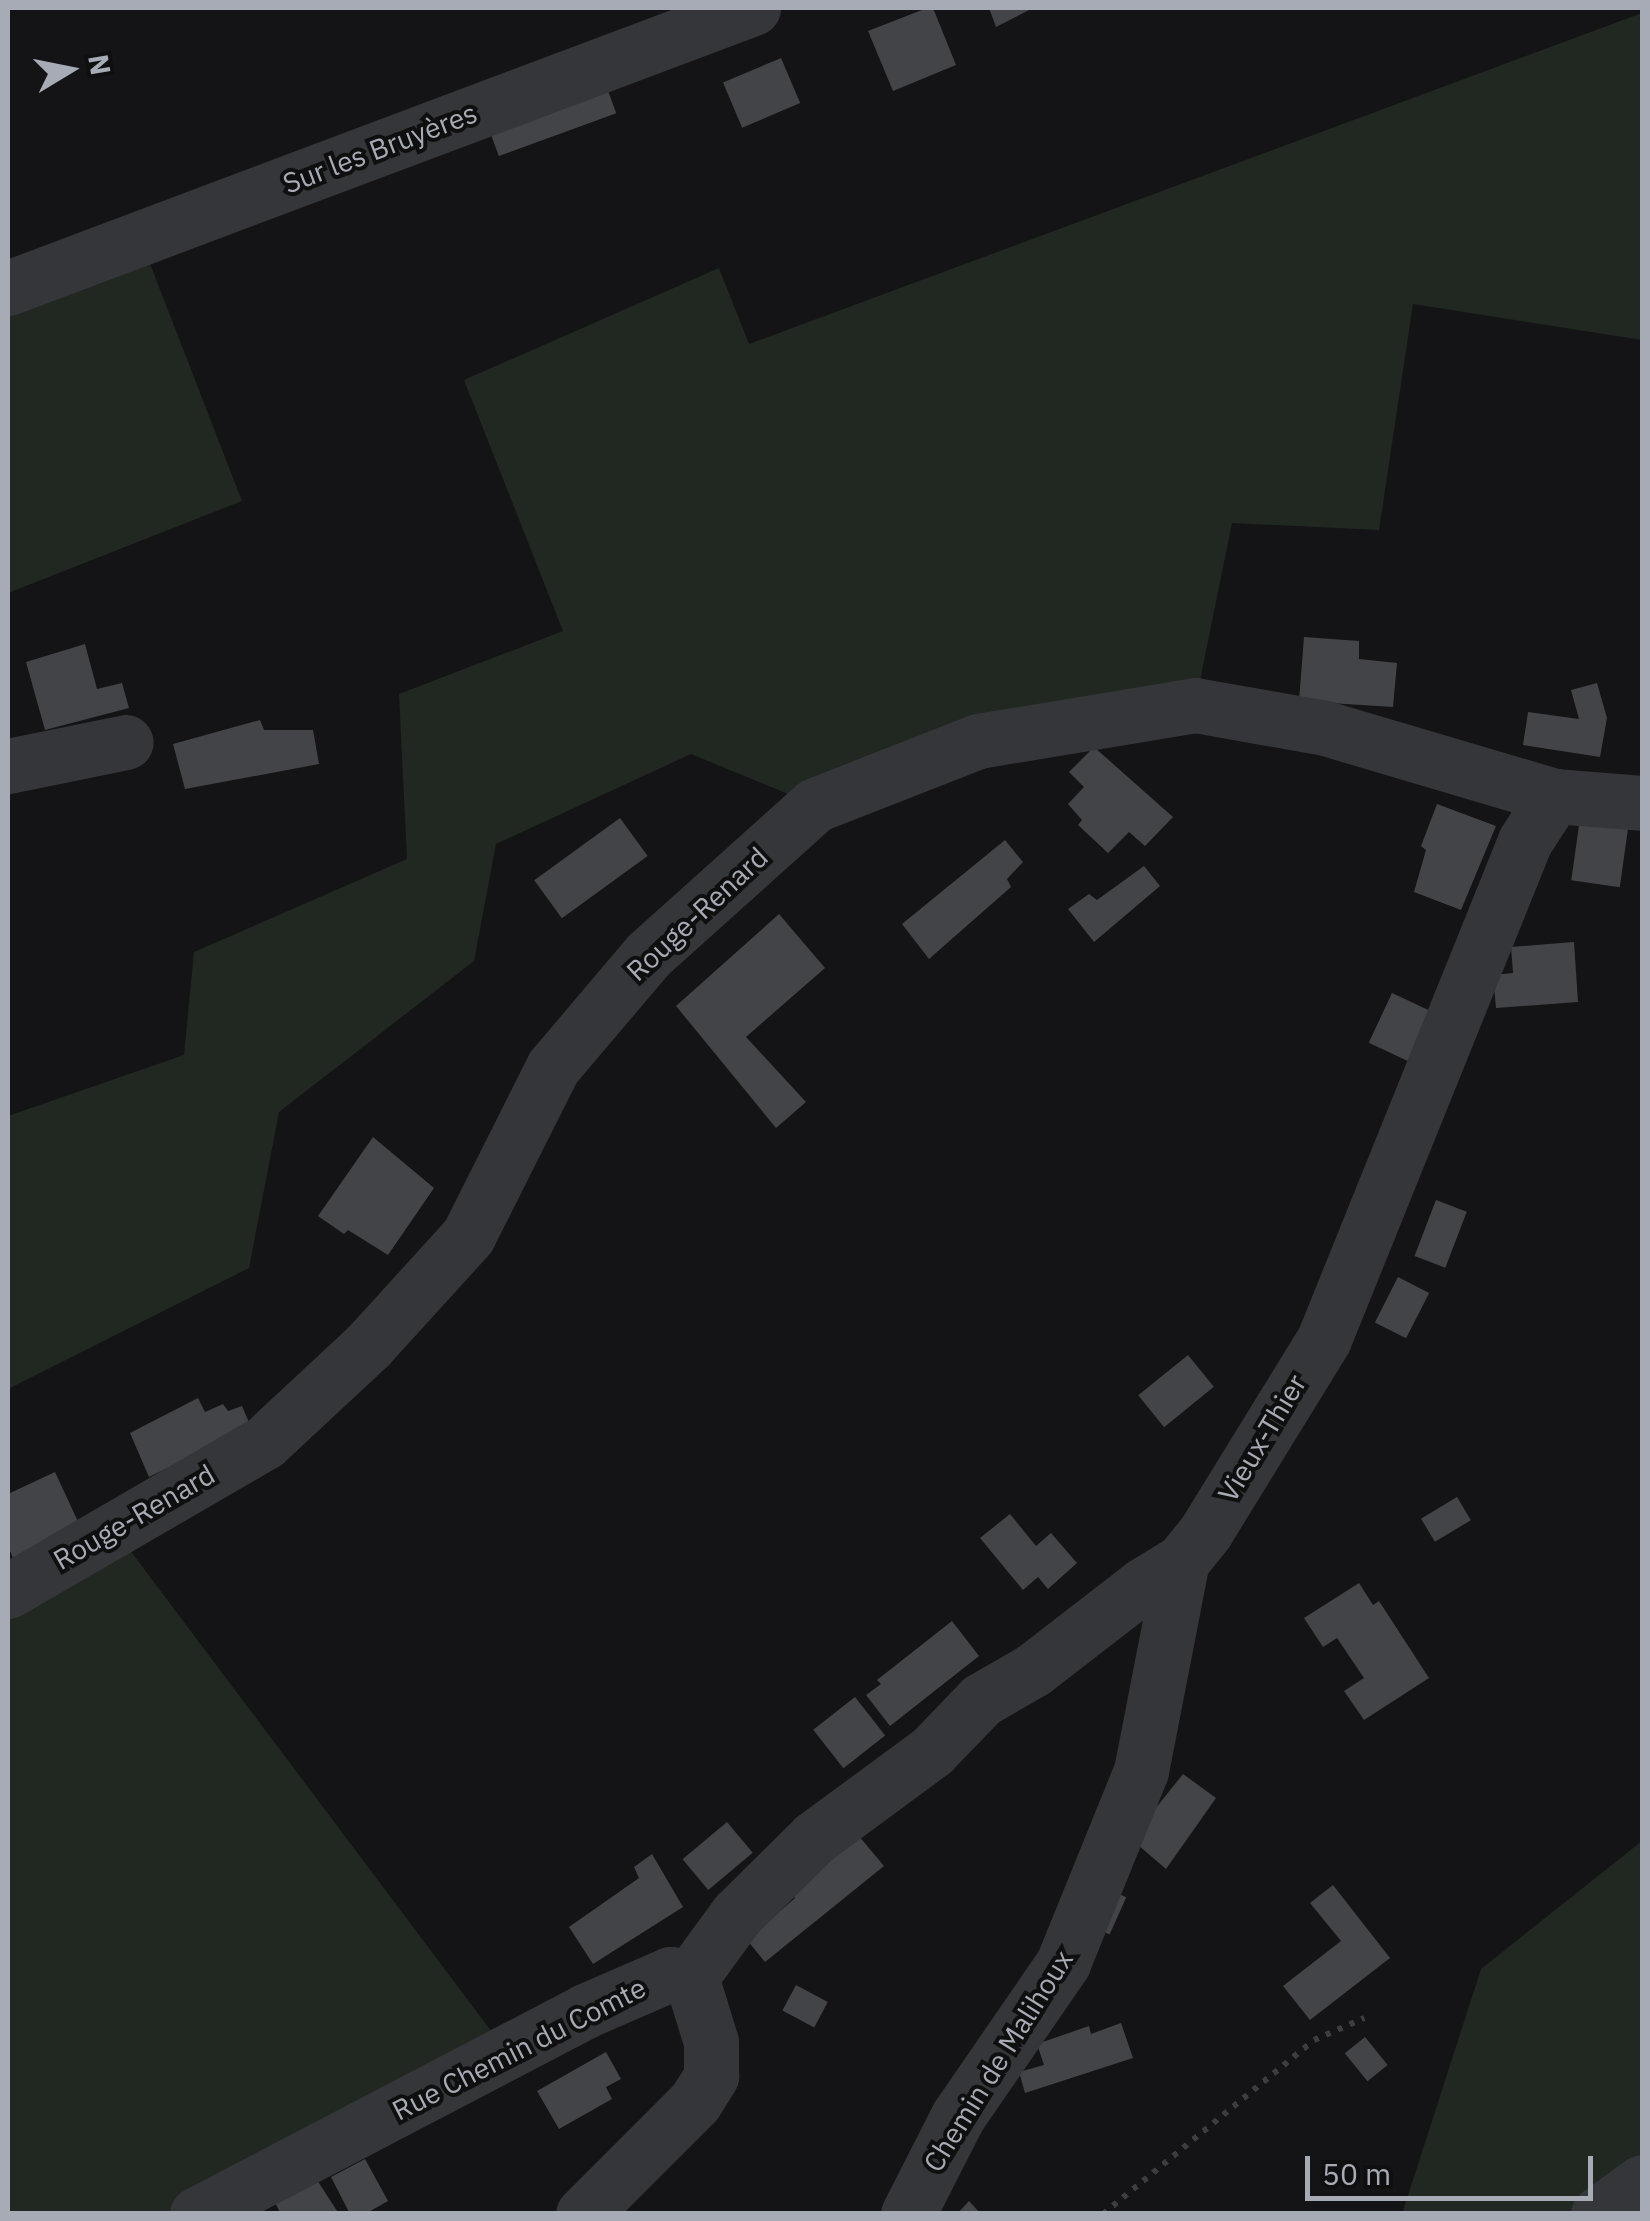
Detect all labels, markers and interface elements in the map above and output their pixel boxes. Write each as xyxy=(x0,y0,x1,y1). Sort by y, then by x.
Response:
north arrow xyxy=(20,20,120,120)
text: N xyxy=(80,52,120,78)
street label: Sur les Bruyères xyxy=(278,96,482,200)
street label: Rouge-Renard xyxy=(620,840,774,988)
street label: Vieux-Thier xyxy=(1211,1368,1313,1508)
street label: Rouge-Renard xyxy=(47,1457,221,1577)
street label: Chemin de Malihoux xyxy=(916,1944,1080,2178)
street label: Rue Chemin du Comte xyxy=(387,1971,651,2127)
scale bar xyxy=(1310,2136,1598,2198)
text: 50 m xyxy=(1322,2154,1391,2193)

